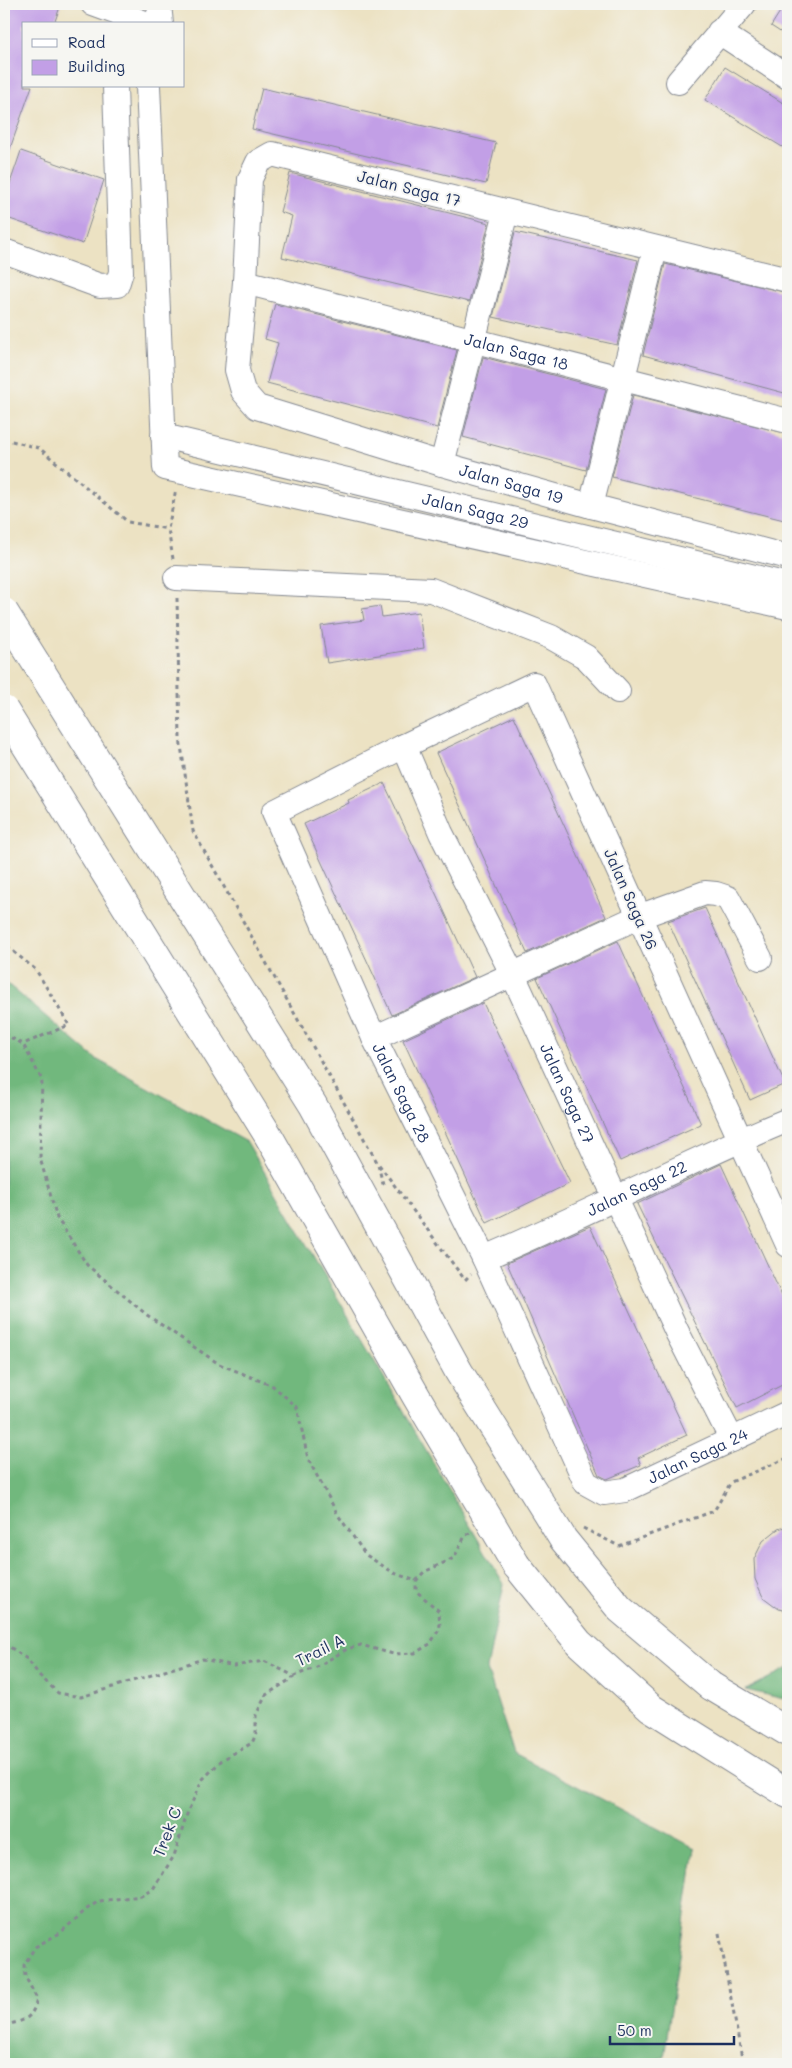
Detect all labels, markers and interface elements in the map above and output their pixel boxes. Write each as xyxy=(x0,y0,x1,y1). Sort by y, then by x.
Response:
legend xyxy=(22,22,185,88)
text: Road xyxy=(68,32,105,52)
text: Building xyxy=(68,56,125,76)
street label: Jalan Saga 17 xyxy=(355,164,463,211)
street label: Jalan Saga 18 xyxy=(462,328,571,374)
street label: Jalan Saga 19 xyxy=(457,458,565,508)
street label: Jalan Saga 29 xyxy=(420,487,531,533)
street label: Jalan Saga 26 xyxy=(600,845,663,953)
street label: Jalan Saga 28 xyxy=(368,1039,436,1146)
street label: Jalan Saga 27 xyxy=(536,1040,600,1147)
street label: Jalan Saga 22 xyxy=(583,1155,690,1220)
street label: Jalan Saga 24 xyxy=(644,1422,752,1488)
street label: Trail A xyxy=(292,1629,348,1670)
street label: Trek C xyxy=(147,1804,186,1860)
scale bar xyxy=(610,2013,733,2045)
text: 50 m xyxy=(617,2020,652,2040)

